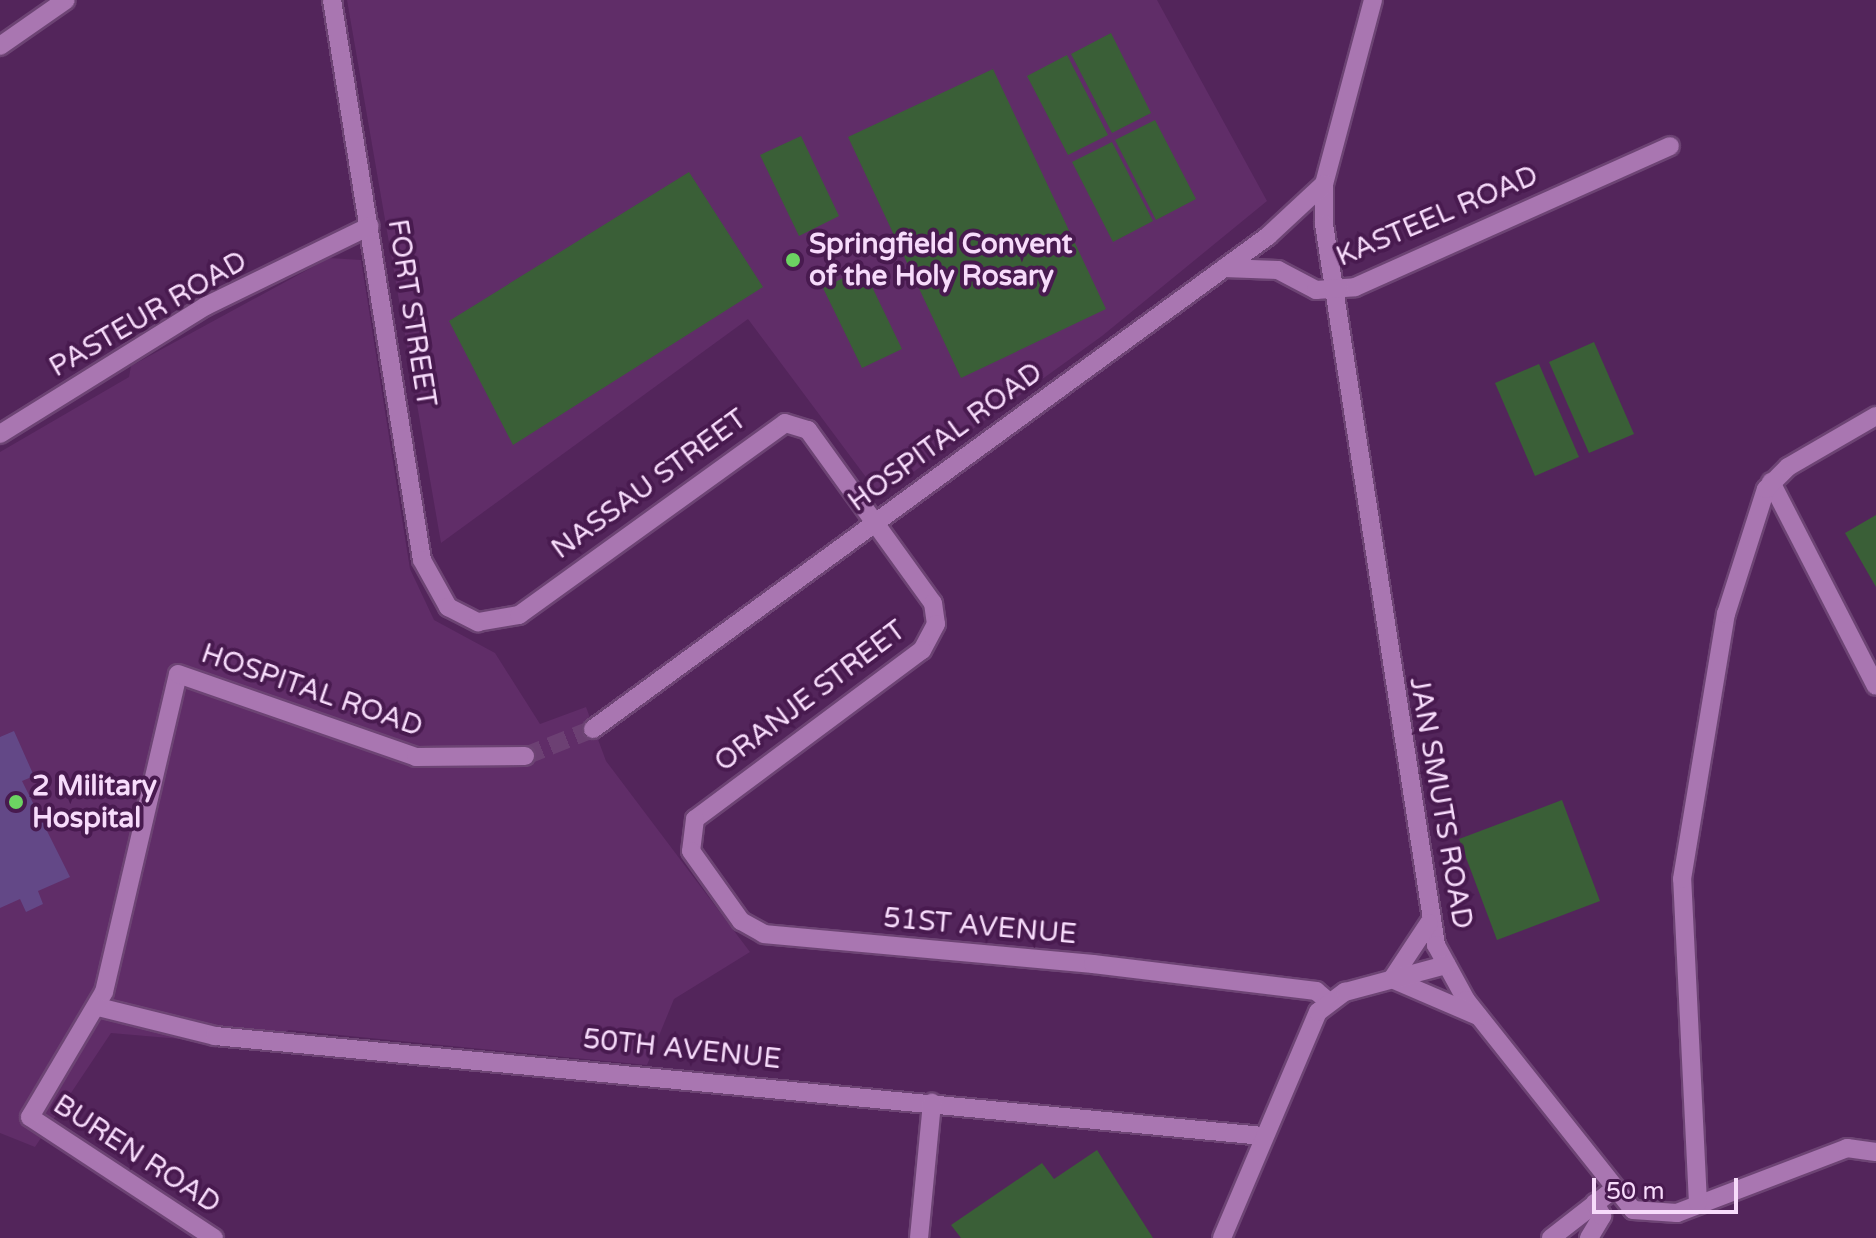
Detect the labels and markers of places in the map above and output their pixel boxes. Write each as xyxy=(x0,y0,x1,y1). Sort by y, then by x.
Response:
place label: Springfield Convent of the Holy Rosary xyxy=(809,227,1072,293)
marker: Springfield Convent of the Holy Rosary xyxy=(784,251,802,269)
place label: 2 Military Hospital xyxy=(32,769,157,835)
marker: 2 Military Hospital xyxy=(7,793,25,811)

